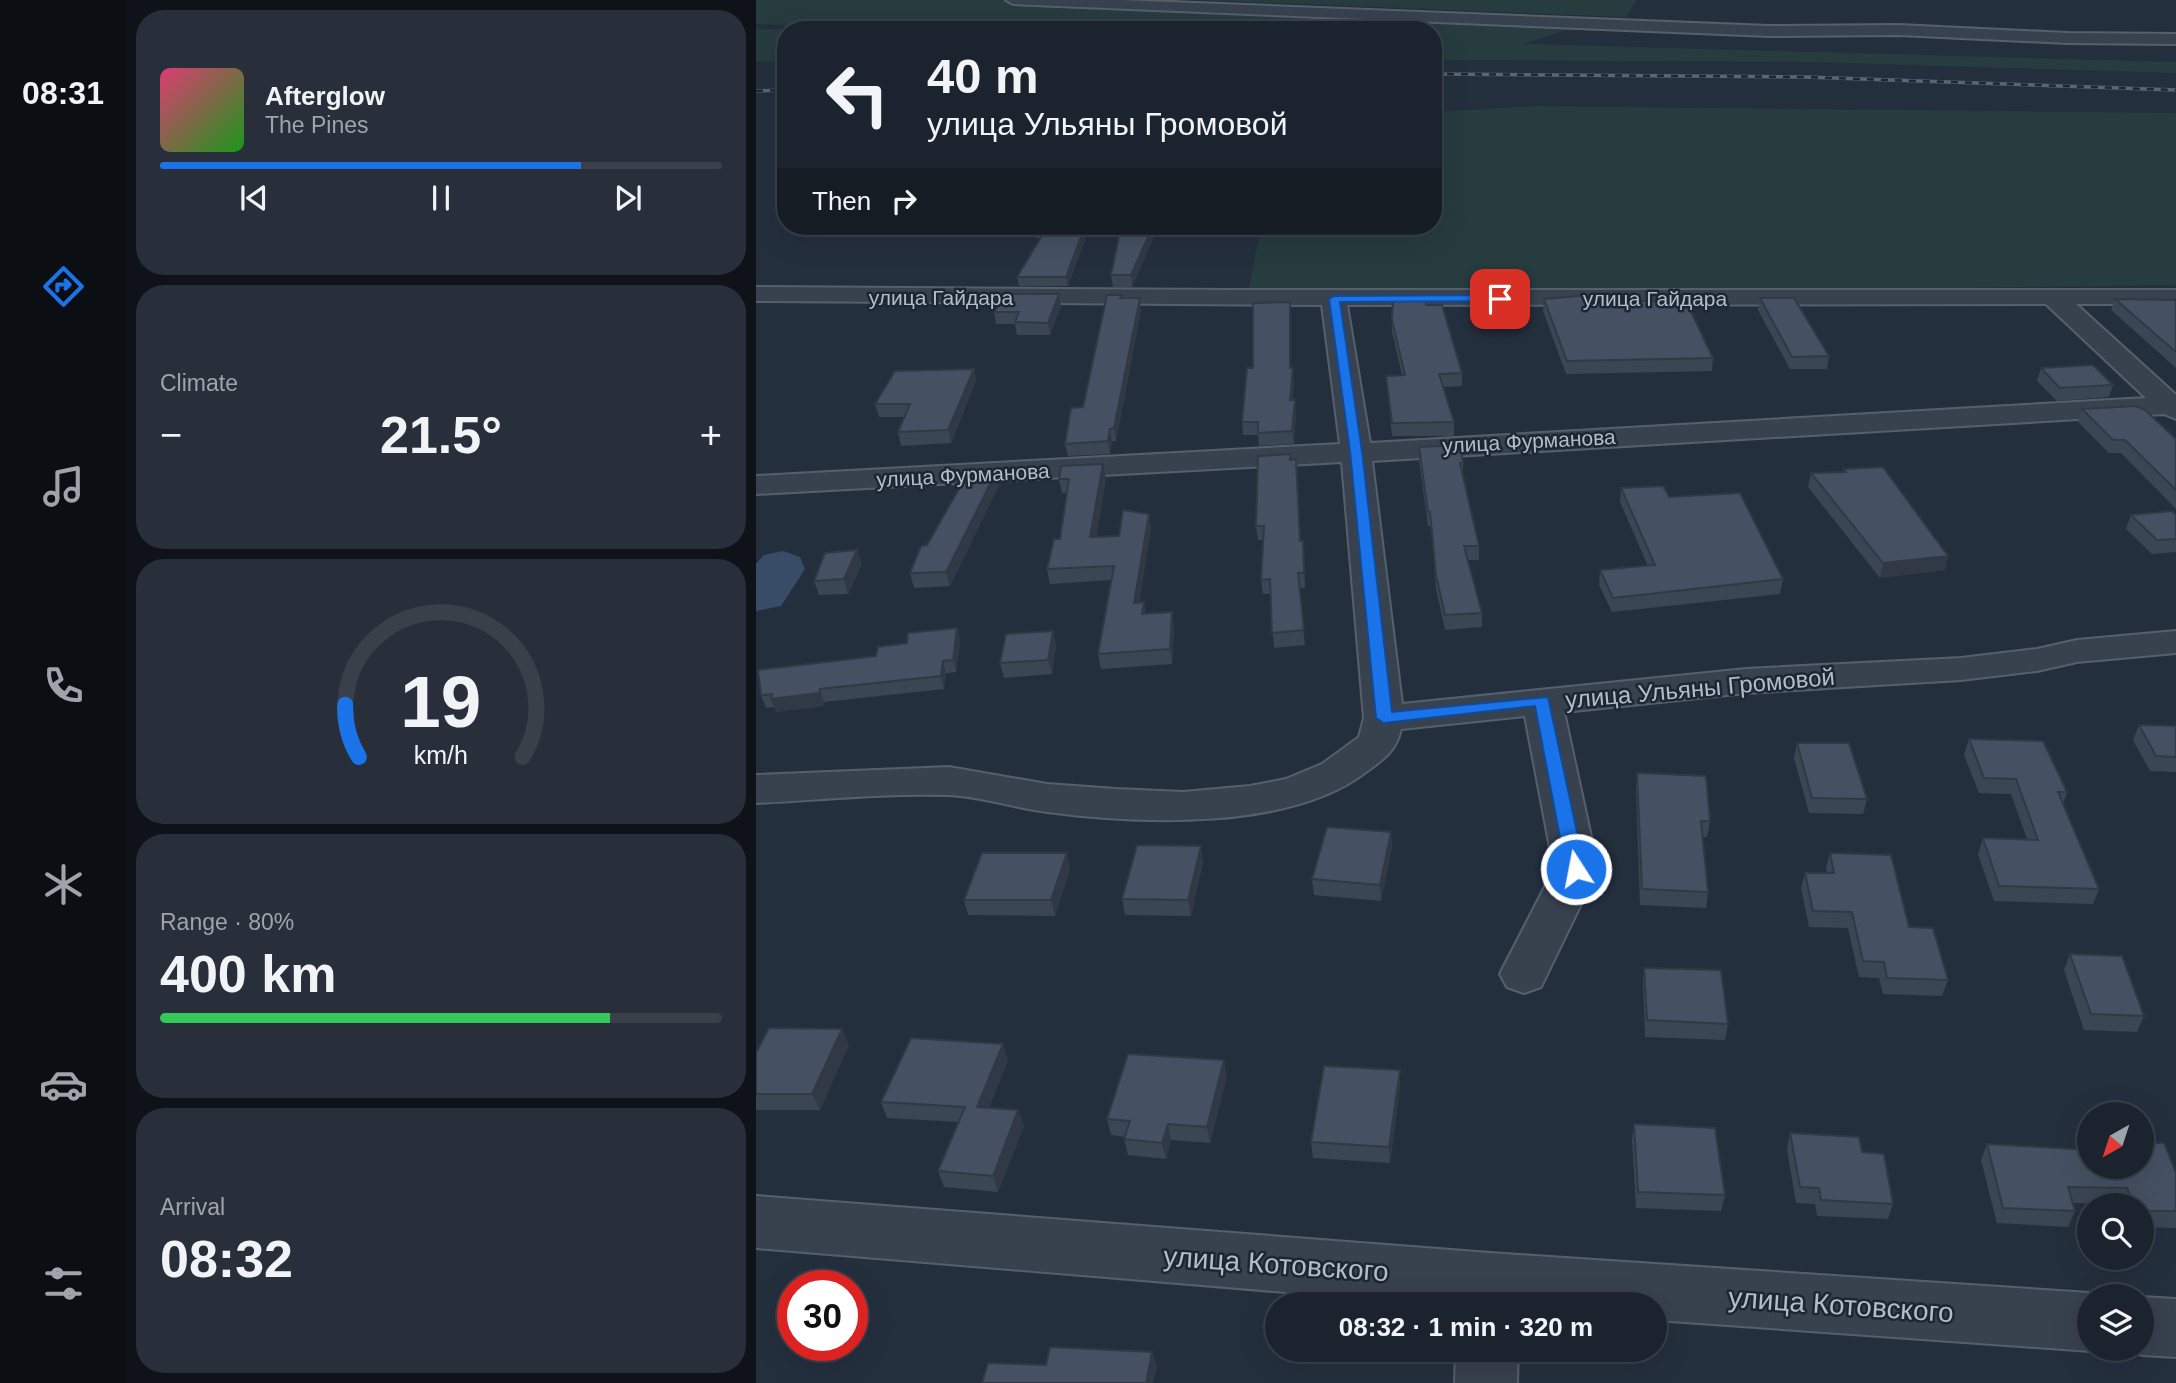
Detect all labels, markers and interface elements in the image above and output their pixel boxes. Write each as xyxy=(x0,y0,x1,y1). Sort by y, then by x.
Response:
icon: left xyxy=(812,49,903,140)
text: 40 m xyxy=(927,49,1039,103)
text: 08:31 xyxy=(22,75,104,111)
text: Afterglow xyxy=(265,81,385,111)
text: улица Ульяны Громовой xyxy=(927,106,1288,142)
text: The Pines xyxy=(265,112,369,138)
icon: previous xyxy=(235,179,273,217)
icon: pause xyxy=(422,179,460,217)
icon: next xyxy=(609,179,647,217)
icon: right xyxy=(885,182,923,220)
text: Then xyxy=(812,186,871,216)
icon: directions xyxy=(39,262,88,311)
pin xyxy=(1470,269,1530,329)
icon: arrive xyxy=(1481,280,1519,318)
street label: улица Гайдара xyxy=(869,286,1014,309)
street label: улица Гайдара xyxy=(1583,287,1728,310)
text: Climate xyxy=(160,370,238,396)
text: 21.5° xyxy=(380,406,502,464)
text: − xyxy=(160,414,182,456)
text: + xyxy=(700,414,722,456)
street label: улица Фурманова xyxy=(1442,425,1617,457)
street label: улица Фурманова xyxy=(876,459,1051,491)
icon: music xyxy=(39,462,88,511)
icon: phone xyxy=(39,661,88,710)
text: 19 xyxy=(401,662,481,743)
street label: улица Ульяны Громовой xyxy=(1564,663,1836,713)
text: km/h xyxy=(414,741,468,769)
position arrow xyxy=(1539,832,1613,906)
icon: climate xyxy=(39,860,88,909)
text: Range · 80% xyxy=(160,909,294,935)
text: 400 km xyxy=(160,945,336,1003)
icon: car xyxy=(39,1060,88,1109)
north arrow xyxy=(2077,1102,2154,1180)
map controls xyxy=(2077,1102,2154,1361)
button: search xyxy=(2077,1193,2154,1270)
text: Arrival xyxy=(160,1194,225,1220)
text: 08:32 xyxy=(160,1230,293,1288)
street label: улица Котовского xyxy=(1162,1241,1390,1287)
icon: filters xyxy=(39,1259,88,1308)
speed limit sign: 30 xyxy=(777,1270,868,1361)
street label: улица Котовского xyxy=(1727,1282,1955,1328)
button: layers xyxy=(2077,1284,2154,1361)
text: 08:32 · 1 min · 320 m xyxy=(1339,1312,1593,1342)

